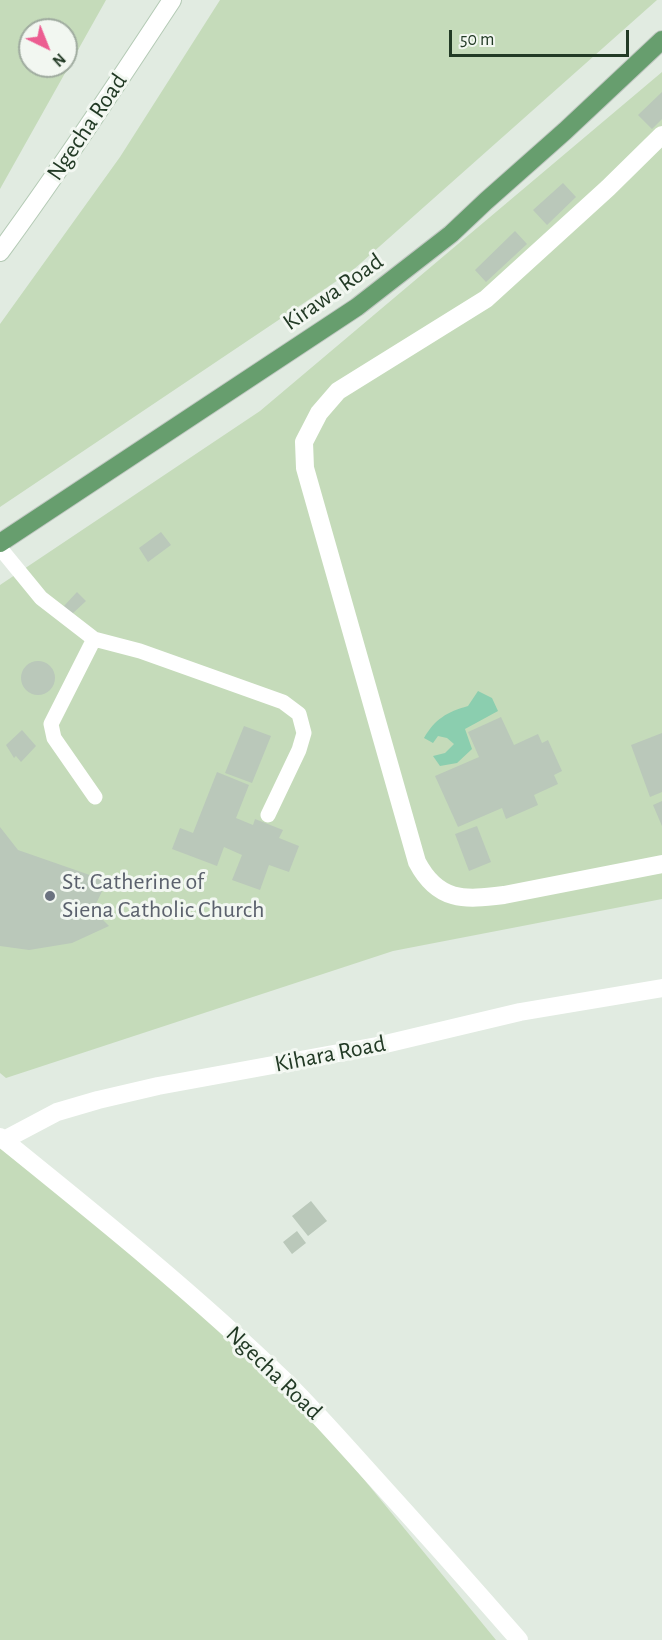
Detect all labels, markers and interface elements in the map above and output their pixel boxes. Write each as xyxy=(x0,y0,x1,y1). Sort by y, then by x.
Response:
north arrow xyxy=(18,18,78,78)
scale bar xyxy=(452,18,632,56)
text: 50 m xyxy=(460,31,494,49)
text: N xyxy=(49,50,68,69)
street label: Ngecha Road xyxy=(41,68,133,186)
street label: Kirawa Road xyxy=(277,247,389,337)
place label: St. Catherine of Siena Catholic Church xyxy=(62,868,264,924)
marker: St. Catherine of Siena Catholic Church xyxy=(43,889,57,903)
street label: Kihara Road xyxy=(272,1029,388,1079)
street label: Ngecha Road xyxy=(220,1320,328,1426)

